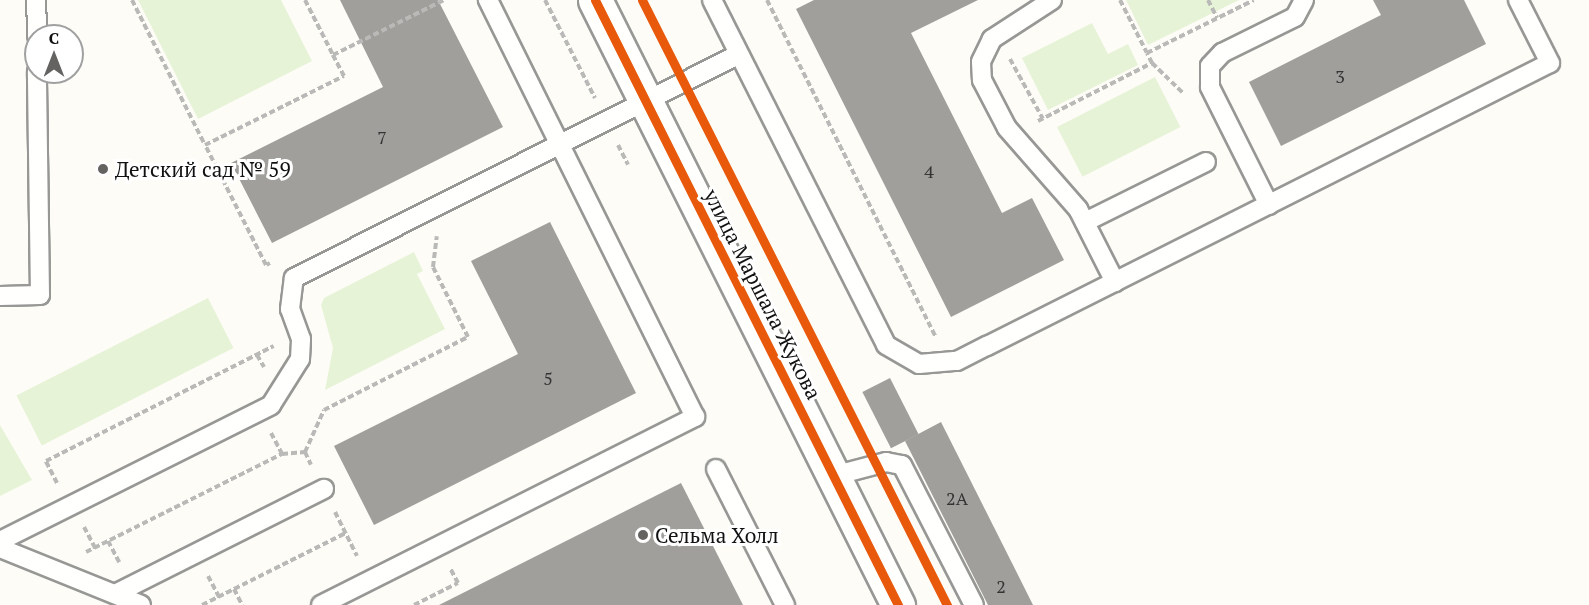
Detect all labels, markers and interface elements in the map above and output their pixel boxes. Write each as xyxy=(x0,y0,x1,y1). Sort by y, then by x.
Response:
north arrow xyxy=(24,24,84,84)
text: С xyxy=(49,27,59,49)
house number: 3 xyxy=(1335,65,1345,87)
house number: 7 xyxy=(377,126,387,148)
place label: Детский сад № 59 xyxy=(115,156,291,182)
house number: 4 xyxy=(924,160,934,182)
marker: Детский сад № 59 xyxy=(96,162,110,176)
street label: улица Маршала Жукова xyxy=(699,185,827,403)
house number: 5 xyxy=(543,367,553,389)
house number: 2А xyxy=(946,487,968,509)
place label: Сельма Холл xyxy=(655,522,779,548)
marker: Сельма Холл xyxy=(636,528,650,542)
house number: 2 xyxy=(996,575,1006,597)

